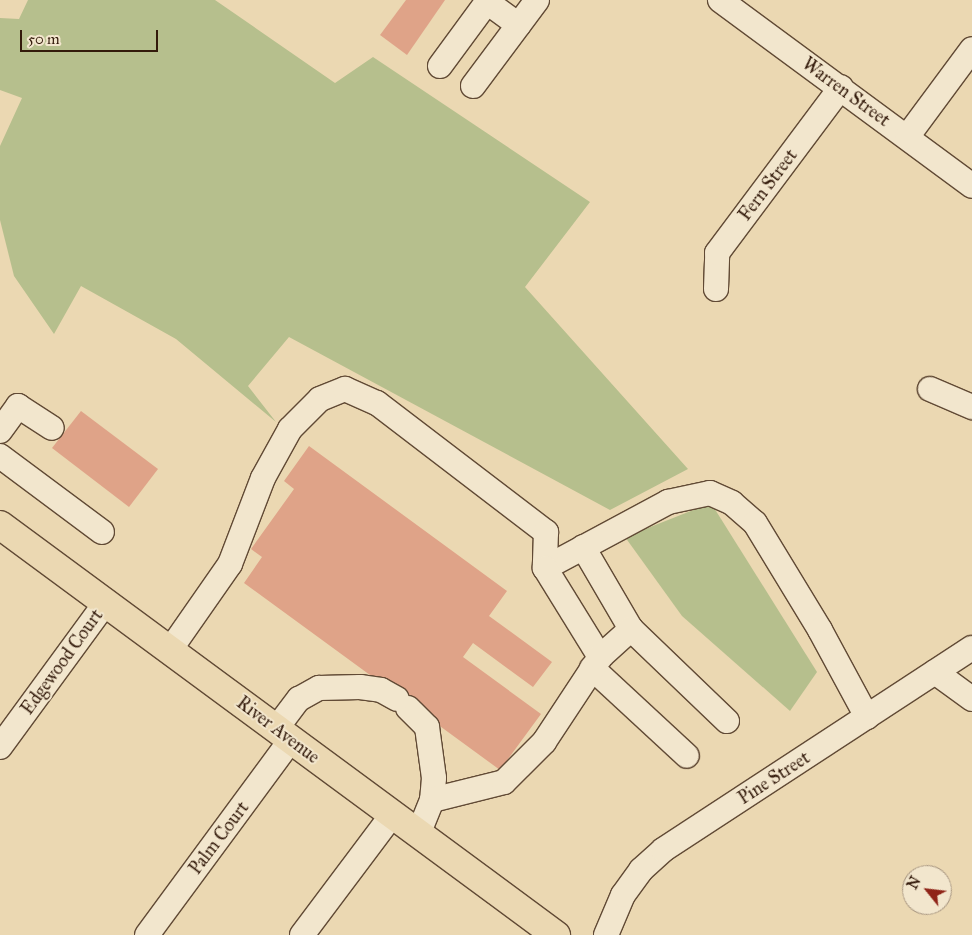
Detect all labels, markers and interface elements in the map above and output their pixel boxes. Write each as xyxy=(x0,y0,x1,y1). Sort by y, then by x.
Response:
scale bar xyxy=(22,20,160,52)
text: 50 m xyxy=(28,30,60,48)
street label: Warren Street xyxy=(798,53,894,131)
street label: Fern Street xyxy=(734,145,802,225)
street label: Edgewood Court xyxy=(17,605,107,719)
street label: River Avenue xyxy=(232,692,324,768)
street label: Pine Street xyxy=(734,747,814,809)
street label: Palm Court xyxy=(185,797,253,879)
north arrow xyxy=(902,865,952,915)
text: N xyxy=(904,874,925,892)

